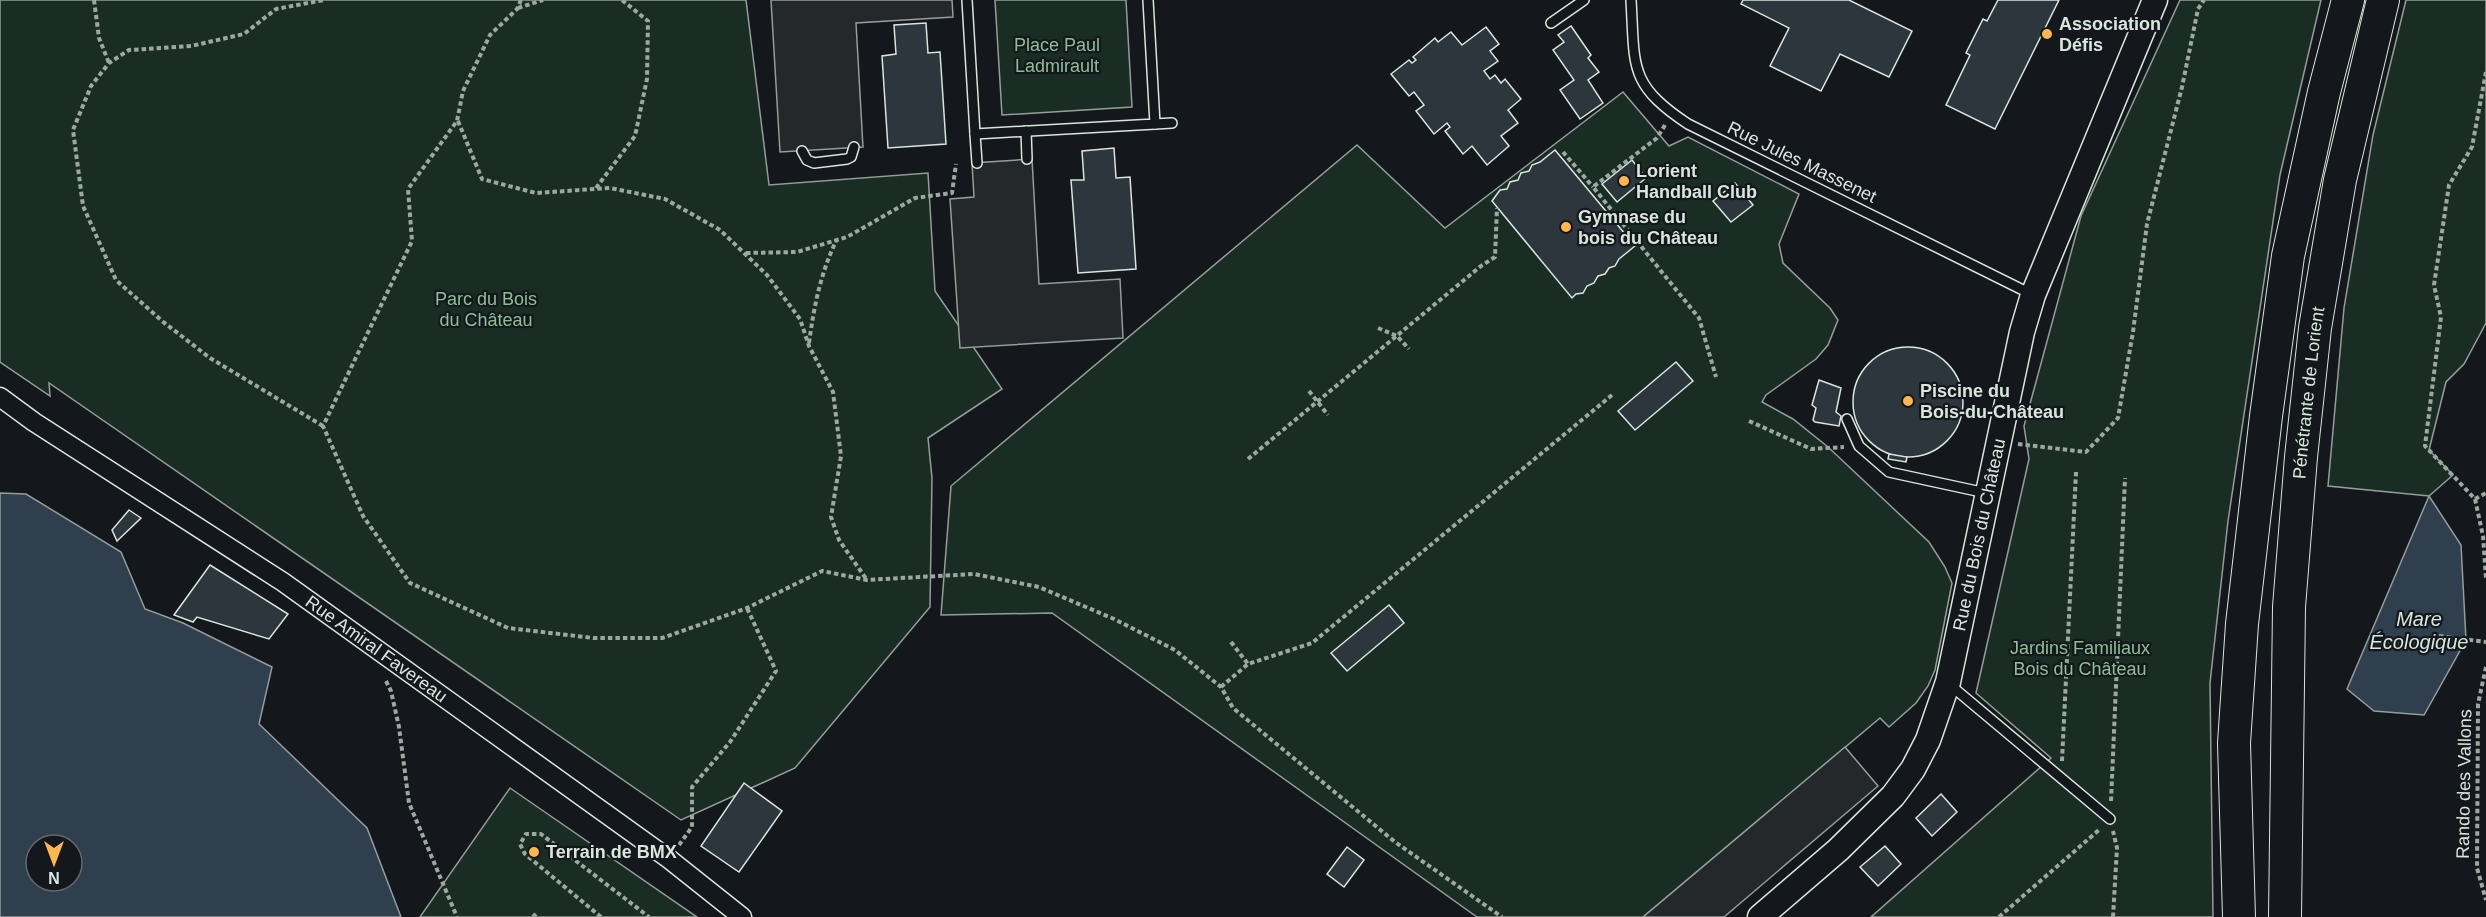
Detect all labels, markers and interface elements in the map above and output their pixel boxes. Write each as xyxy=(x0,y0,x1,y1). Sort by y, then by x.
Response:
place label: Association Défis xyxy=(2059,14,2161,55)
marker: Association Défis xyxy=(2040,27,2054,41)
park label: Place Paul Ladmirault xyxy=(1014,35,1100,76)
street label: Rue Jules Massenet xyxy=(1724,117,1880,207)
place label: Lorient Handball Club xyxy=(1636,161,1757,202)
marker: Lorient Handball Club xyxy=(1617,174,1631,188)
place label: Gymnase du bois du Château xyxy=(1578,207,1718,248)
marker: Gymnase du bois du Château xyxy=(1559,220,1573,234)
park label: Parc du Bois du Château xyxy=(435,289,537,330)
street label: Pénétrante de Lorient xyxy=(2289,305,2328,480)
place label: Piscine du Bois-du-Château xyxy=(1920,381,2064,422)
marker: Piscine du Bois-du-Château xyxy=(1901,394,1915,408)
street label: Rue du Bois du Château xyxy=(1949,437,2009,633)
street label: Rue Amiral Favereau xyxy=(302,592,451,706)
water label: Mare Écologique xyxy=(2370,608,2468,653)
park label: Jardins Familiaux Bois du Château xyxy=(2010,638,2150,679)
street label: Rando des Vallons xyxy=(2453,709,2475,859)
north arrow xyxy=(24,833,84,893)
place label: Terrain de BMX xyxy=(546,842,677,862)
marker: Terrain de BMX xyxy=(527,845,541,859)
text: N xyxy=(48,869,60,886)

